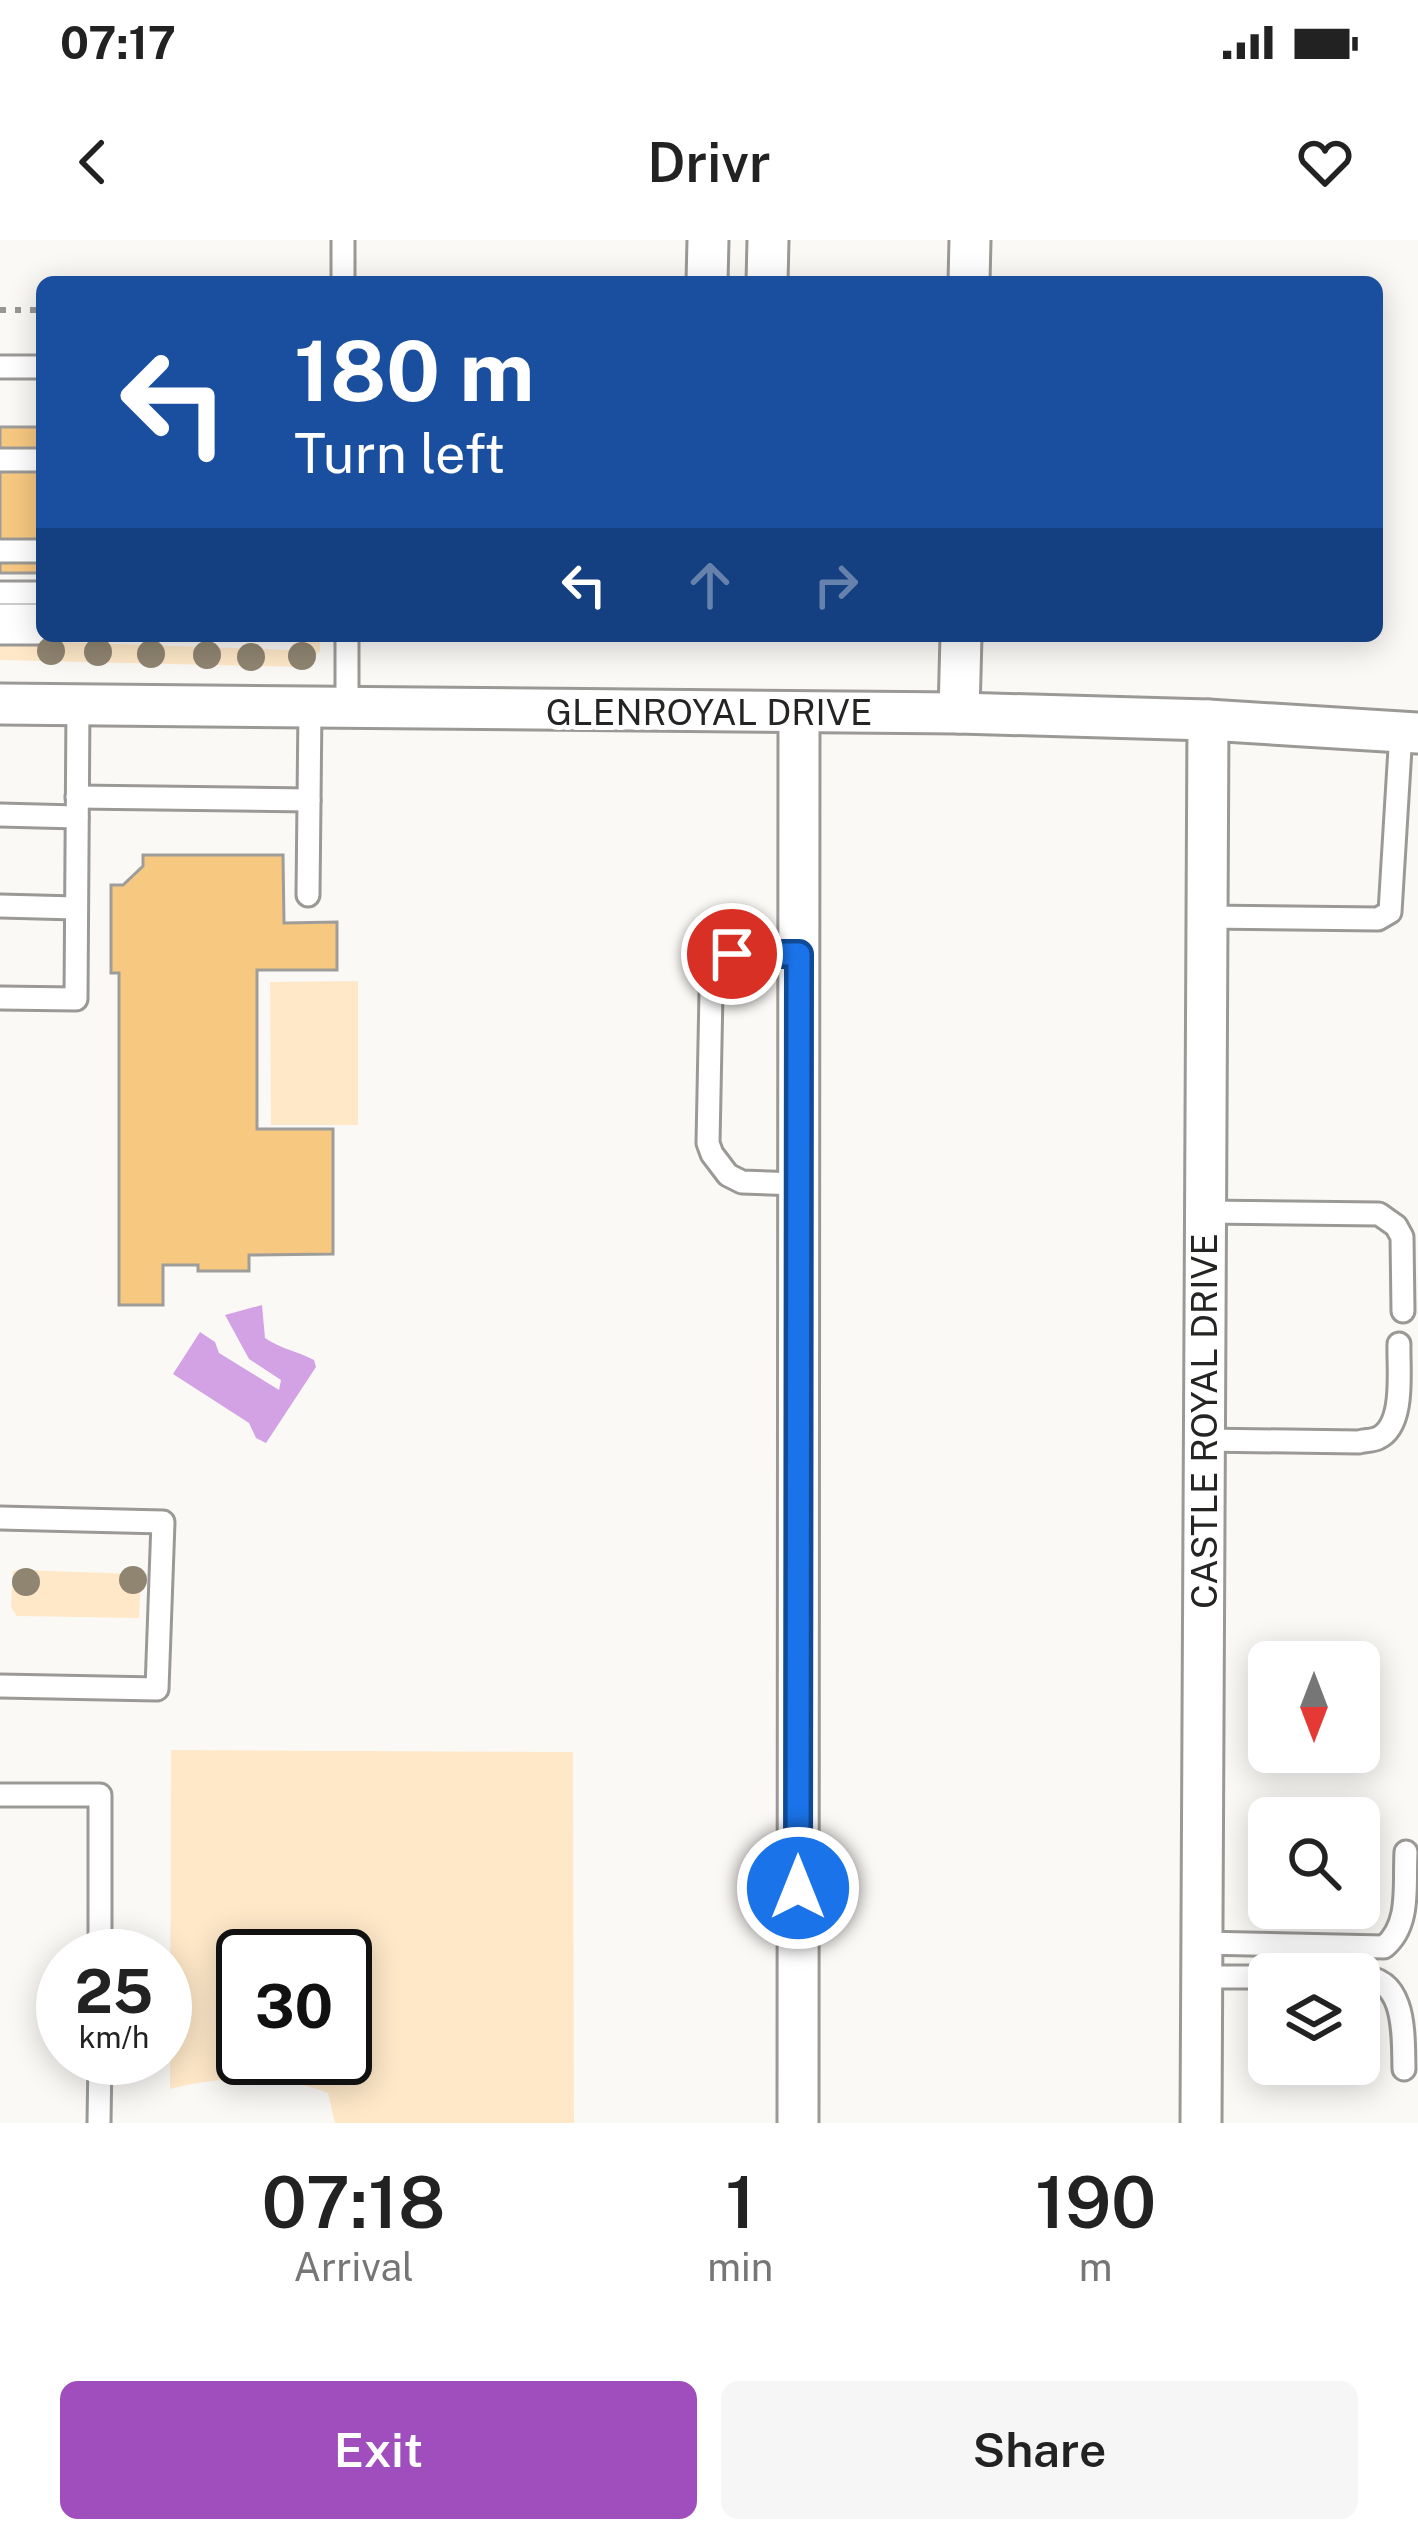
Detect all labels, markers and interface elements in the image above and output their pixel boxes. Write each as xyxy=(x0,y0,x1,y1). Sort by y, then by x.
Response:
text: 07:17 xyxy=(60,16,176,69)
icon: back xyxy=(60,129,126,195)
icon: heart xyxy=(1292,129,1358,195)
text: Drivr xyxy=(647,131,771,194)
text: 180 m xyxy=(294,321,534,420)
icon: left xyxy=(96,324,252,480)
text: Turn left xyxy=(294,422,505,485)
icon: left xyxy=(551,552,617,618)
icon: ahead xyxy=(677,552,743,618)
icon: right xyxy=(803,552,869,618)
street label: GLENROYAL DRIVE xyxy=(546,691,872,733)
pin xyxy=(681,903,783,1005)
icon: arrive xyxy=(699,921,765,987)
street label: CASTLE ROYAL DRIVE xyxy=(1183,1233,1225,1609)
north arrow xyxy=(1248,1641,1380,1773)
map controls xyxy=(1248,1641,1380,2085)
button: search xyxy=(1248,1797,1380,1929)
position arrow xyxy=(735,1825,861,1951)
speed limit sign: 30 xyxy=(216,1929,372,2085)
button: layers xyxy=(1248,1953,1380,2085)
text: 25 xyxy=(75,1956,153,2027)
text: km/h xyxy=(79,2019,149,2055)
text: 07:18 xyxy=(262,2160,446,2244)
text: 1 xyxy=(725,2160,755,2244)
text: 190 xyxy=(1035,2160,1156,2244)
text: Arrival xyxy=(293,2244,414,2290)
text: min xyxy=(707,2244,773,2290)
text: m xyxy=(1079,2244,1113,2290)
button: Exit xyxy=(60,2381,697,2519)
button: Share xyxy=(721,2381,1358,2519)

